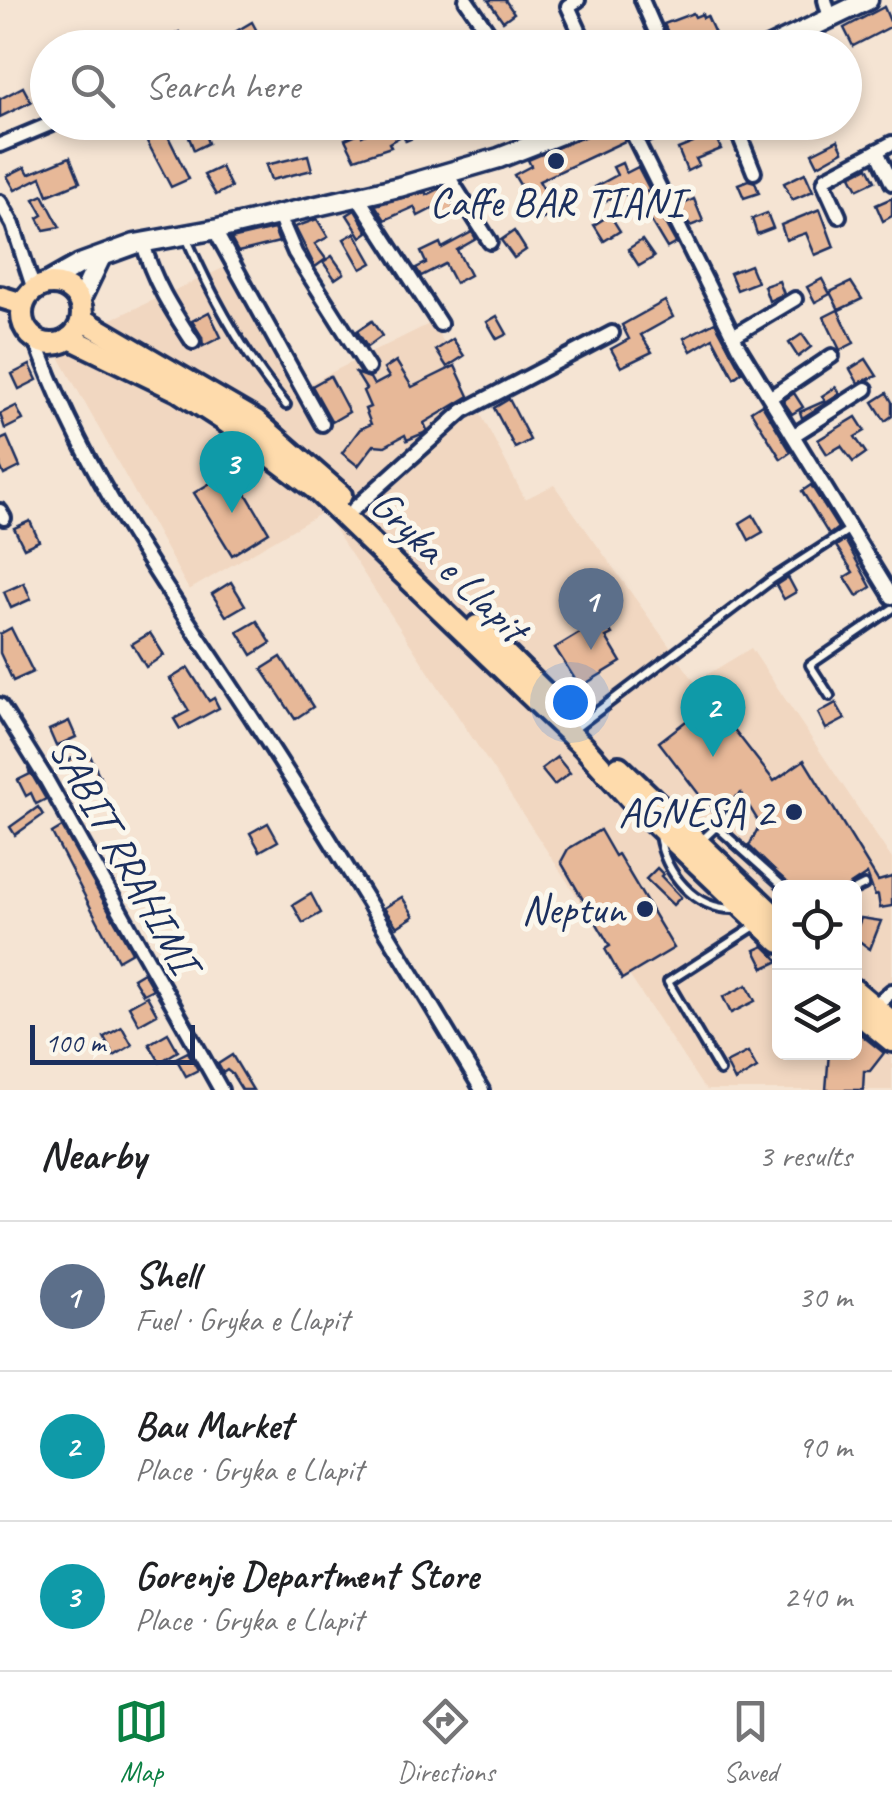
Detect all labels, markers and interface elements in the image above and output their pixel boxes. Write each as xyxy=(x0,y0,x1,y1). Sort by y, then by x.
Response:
search box xyxy=(30,30,862,140)
icon: search xyxy=(65,58,120,113)
text: Search here xyxy=(145,62,300,109)
marker: Caffe BAR TIANI xyxy=(545,150,567,172)
place label: Caffe BAR TIANI xyxy=(429,176,692,229)
pin: 3 xyxy=(200,430,264,513)
street label: Gryka e Llapit xyxy=(359,478,542,657)
pin: 1 xyxy=(558,568,624,650)
pin: 2 xyxy=(680,674,746,757)
your location xyxy=(545,677,596,728)
street label: SABIT RRAHIMI xyxy=(37,728,214,989)
place label: AGNESA 2 xyxy=(618,786,777,839)
marker: AGNESA 2 xyxy=(783,801,805,823)
map controls xyxy=(772,880,862,1060)
button: locate xyxy=(772,880,862,970)
place label: Neptun xyxy=(522,883,627,936)
marker: Neptun xyxy=(634,898,656,920)
button: layers xyxy=(772,970,862,1060)
scale bar xyxy=(30,1020,195,1064)
text: 100 m xyxy=(45,1025,105,1060)
text: Nearby xyxy=(40,1129,146,1182)
text: 3 results xyxy=(758,1135,852,1176)
text: Shell xyxy=(135,1252,199,1299)
text: 1 xyxy=(65,1276,80,1317)
text: 30 m xyxy=(798,1276,852,1317)
text: Fuel · Gryka e Llapit xyxy=(135,1299,349,1340)
text: Bau Market xyxy=(135,1402,292,1449)
text: 2 xyxy=(65,1426,80,1467)
text: 90 m xyxy=(798,1426,852,1467)
text: Place · Gryka e Llapit xyxy=(135,1449,363,1490)
text: Gorenje Department Store xyxy=(135,1552,479,1599)
text: 3 xyxy=(65,1576,80,1617)
text: 240 m xyxy=(783,1576,852,1617)
text: Place · Gryka e Llapit xyxy=(135,1599,363,1640)
tab: Map xyxy=(114,1694,169,1789)
tab: Directions xyxy=(397,1694,495,1789)
tab: Saved xyxy=(723,1694,778,1789)

